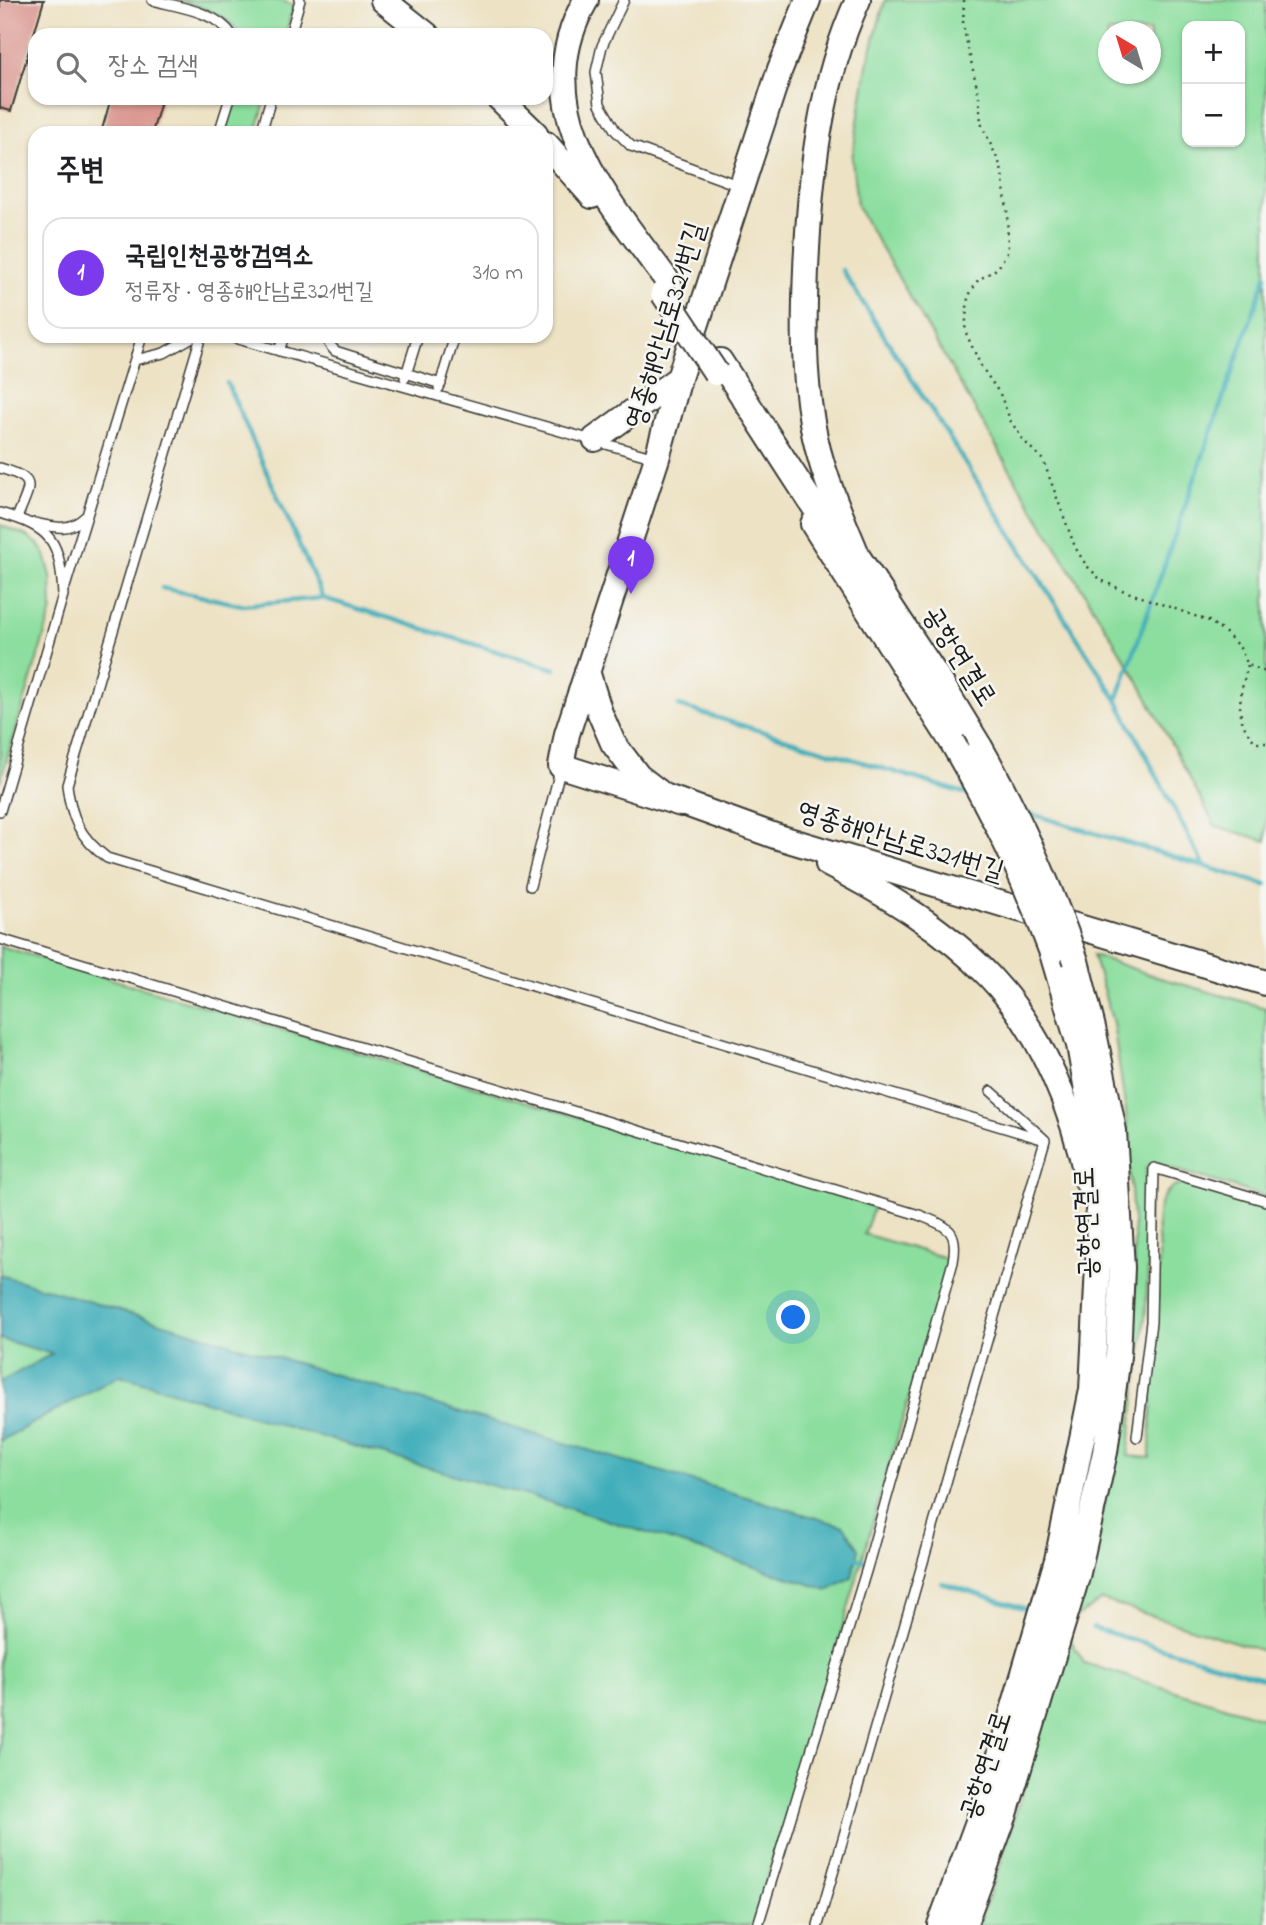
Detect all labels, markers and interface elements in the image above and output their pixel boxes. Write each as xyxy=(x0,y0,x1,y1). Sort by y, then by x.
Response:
north arrow xyxy=(1098,21,1161,84)
map controls xyxy=(1182,21,1245,147)
button: + xyxy=(1182,21,1245,84)
search box xyxy=(28,28,553,105)
icon: search xyxy=(52,48,90,86)
text: 장소 검색 xyxy=(108,48,198,86)
button: − xyxy=(1182,84,1245,147)
text: 주변 xyxy=(56,150,104,194)
street label: 영종해안남로321번길 xyxy=(616,217,718,435)
text: 국립인천공항검역소 xyxy=(125,238,313,276)
text: 1 xyxy=(77,257,85,290)
text: 310 m xyxy=(473,257,523,290)
text: 정류장 · 영종해안남로321번길 xyxy=(125,276,373,309)
pin: 1 xyxy=(608,536,654,594)
street label: 공항연결로 xyxy=(911,598,1005,716)
street label: 영종해안남로321번길 xyxy=(791,792,1009,894)
street label: 공항연결로 xyxy=(1066,1166,1110,1280)
your location xyxy=(776,1300,810,1334)
street label: 공항연결로 xyxy=(950,1706,1024,1826)

